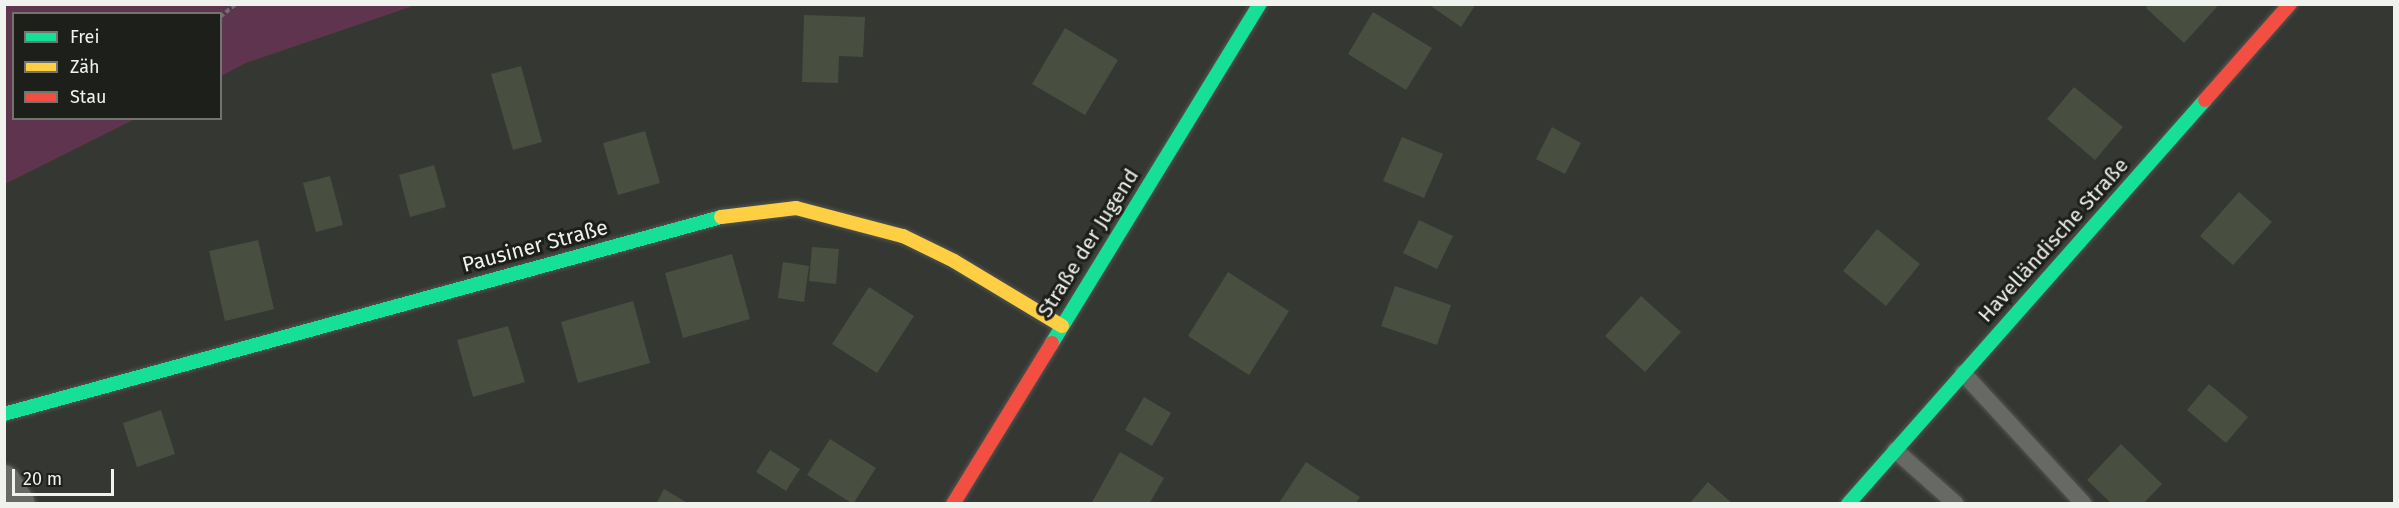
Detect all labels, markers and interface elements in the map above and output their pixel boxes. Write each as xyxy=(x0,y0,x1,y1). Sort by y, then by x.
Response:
legend xyxy=(12,12,222,120)
text: Frei xyxy=(70,26,100,48)
text: Zäh xyxy=(70,56,99,78)
text: Stau xyxy=(70,86,106,108)
street label: Havelländische Straße xyxy=(1973,153,2133,327)
street label: Straße der Jugend xyxy=(1032,164,1144,322)
street label: Pausiner Straße xyxy=(460,214,610,278)
scale bar xyxy=(15,457,117,495)
text: 20 m xyxy=(23,468,62,490)

